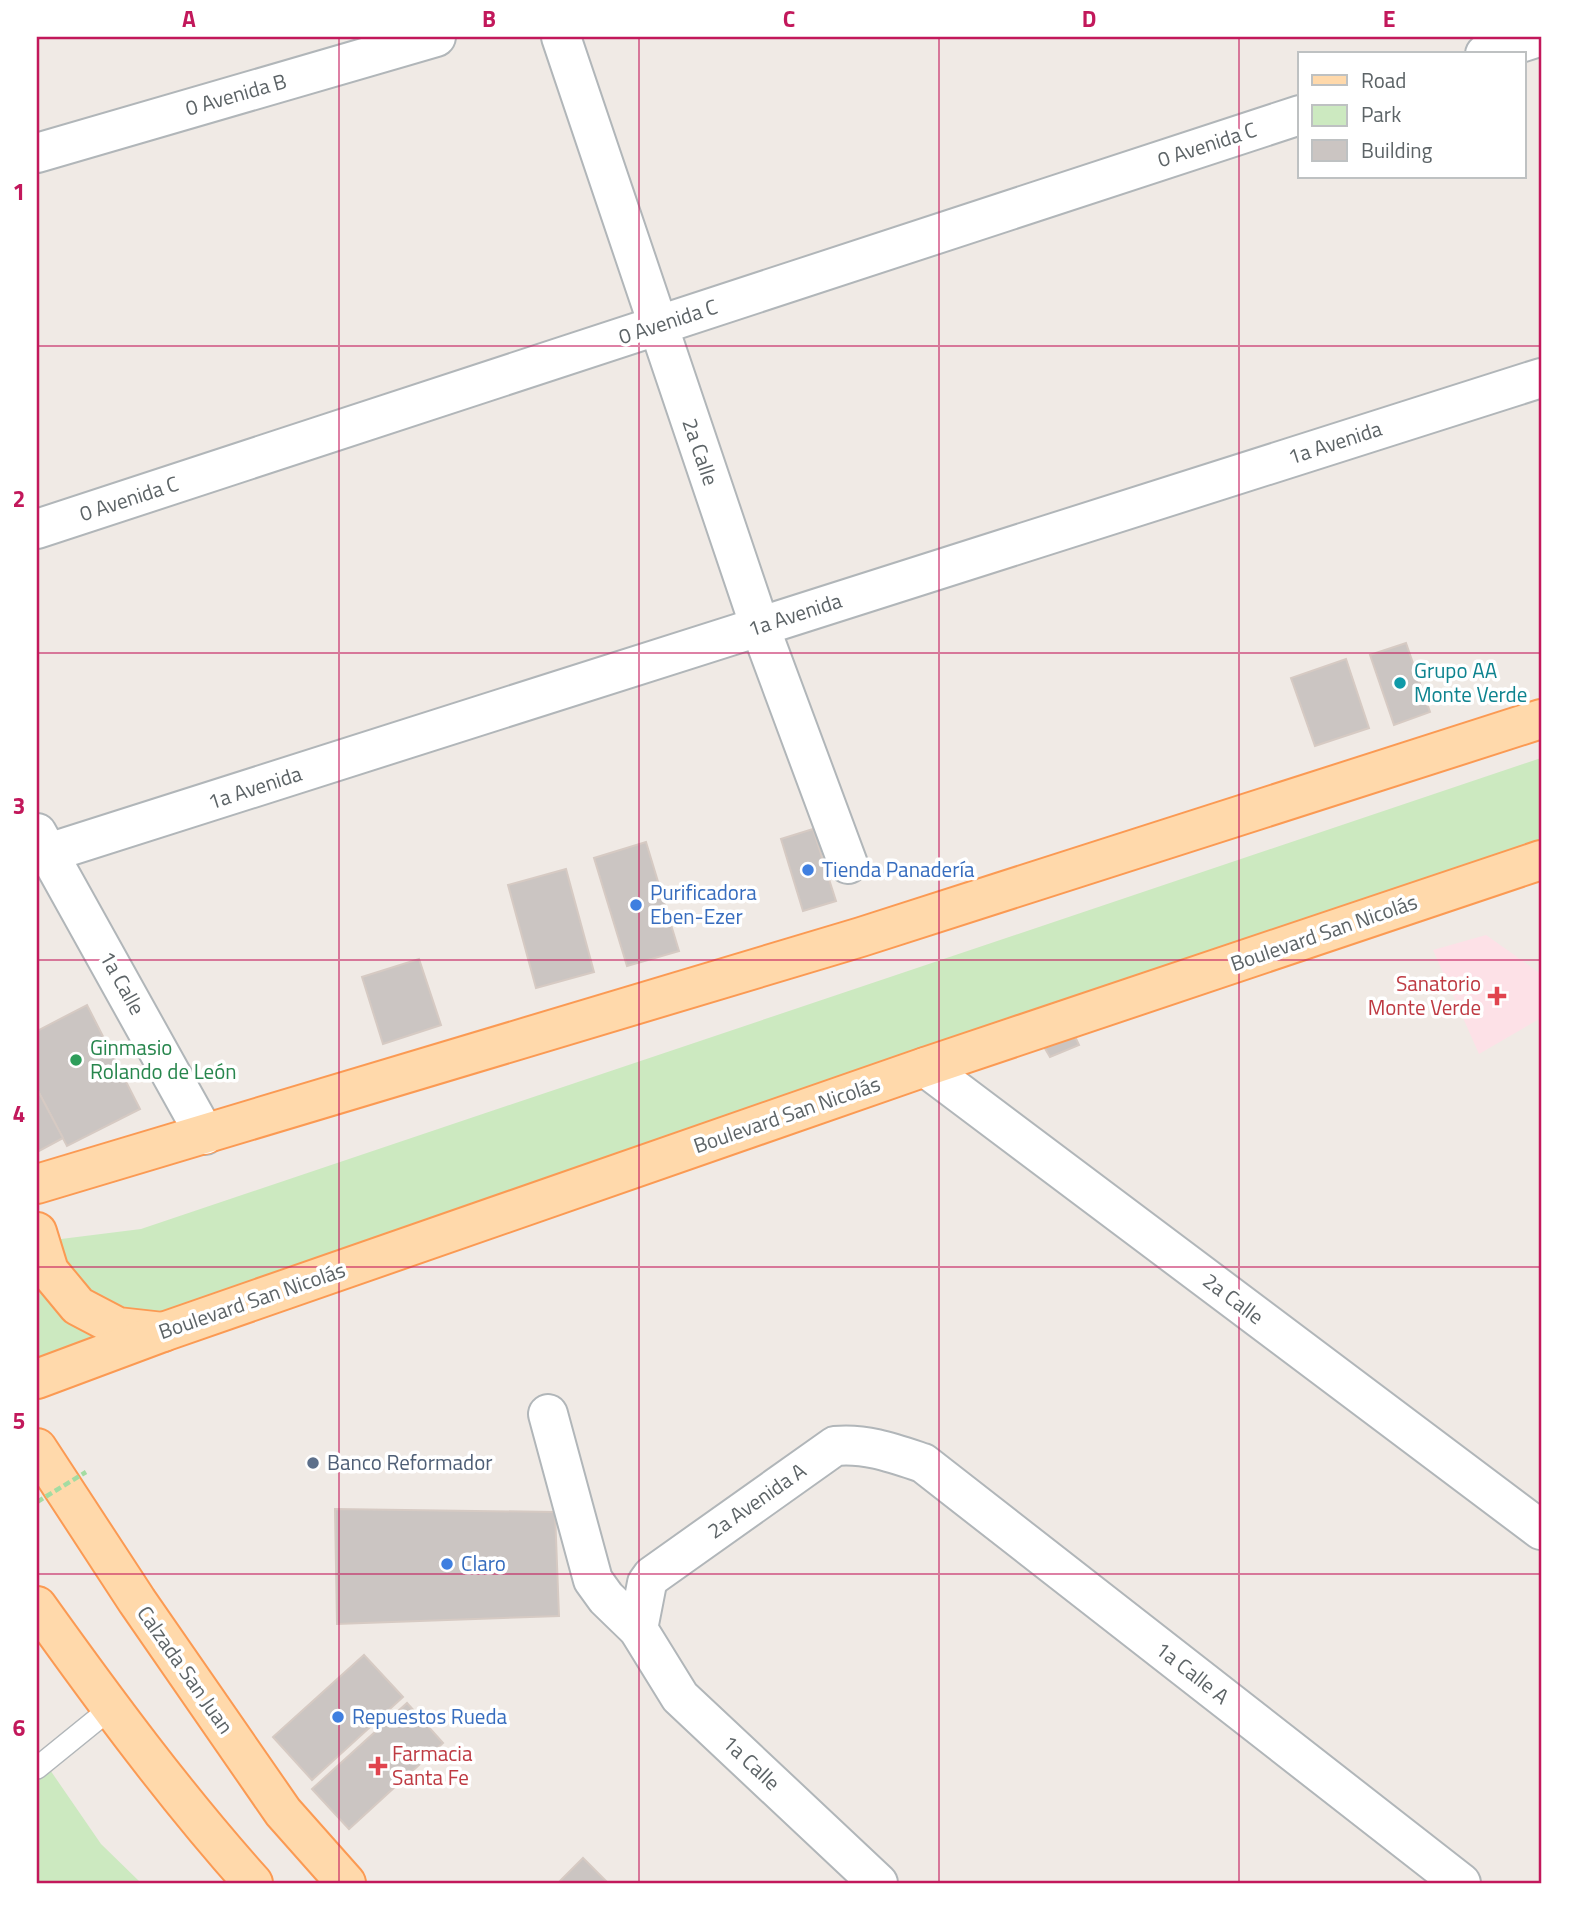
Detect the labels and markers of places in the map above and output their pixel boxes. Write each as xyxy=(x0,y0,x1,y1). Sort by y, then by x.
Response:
place label: Grupo AA Monte Verde xyxy=(1414,654,1527,710)
marker: Grupo AA Monte Verde xyxy=(1392,675,1408,691)
place label: Tienda Panadería xyxy=(822,853,975,885)
marker: Tienda Panadería xyxy=(800,862,816,878)
place label: Purificadora Eben-Ezer xyxy=(650,876,757,932)
marker: Purificadora Eben-Ezer xyxy=(628,897,644,913)
place label: Sanatorio Monte Verde xyxy=(1368,967,1481,1023)
marker: Sanatorio Monte Verde xyxy=(1487,986,1507,1006)
place label: Ginmasio Rolando de León xyxy=(90,1031,237,1087)
marker: Ginmasio Rolando de León xyxy=(68,1052,84,1068)
place label: Banco Reformador xyxy=(327,1446,492,1478)
marker: Banco Reformador xyxy=(305,1455,321,1471)
place label: Claro xyxy=(461,1547,506,1579)
marker: Claro xyxy=(439,1556,455,1572)
place label: Repuestos Rueda xyxy=(352,1700,508,1732)
marker: Repuestos Rueda xyxy=(330,1709,346,1725)
place label: Farmacia Santa Fe xyxy=(392,1737,473,1793)
marker: Farmacia Santa Fe xyxy=(370,1758,386,1774)

